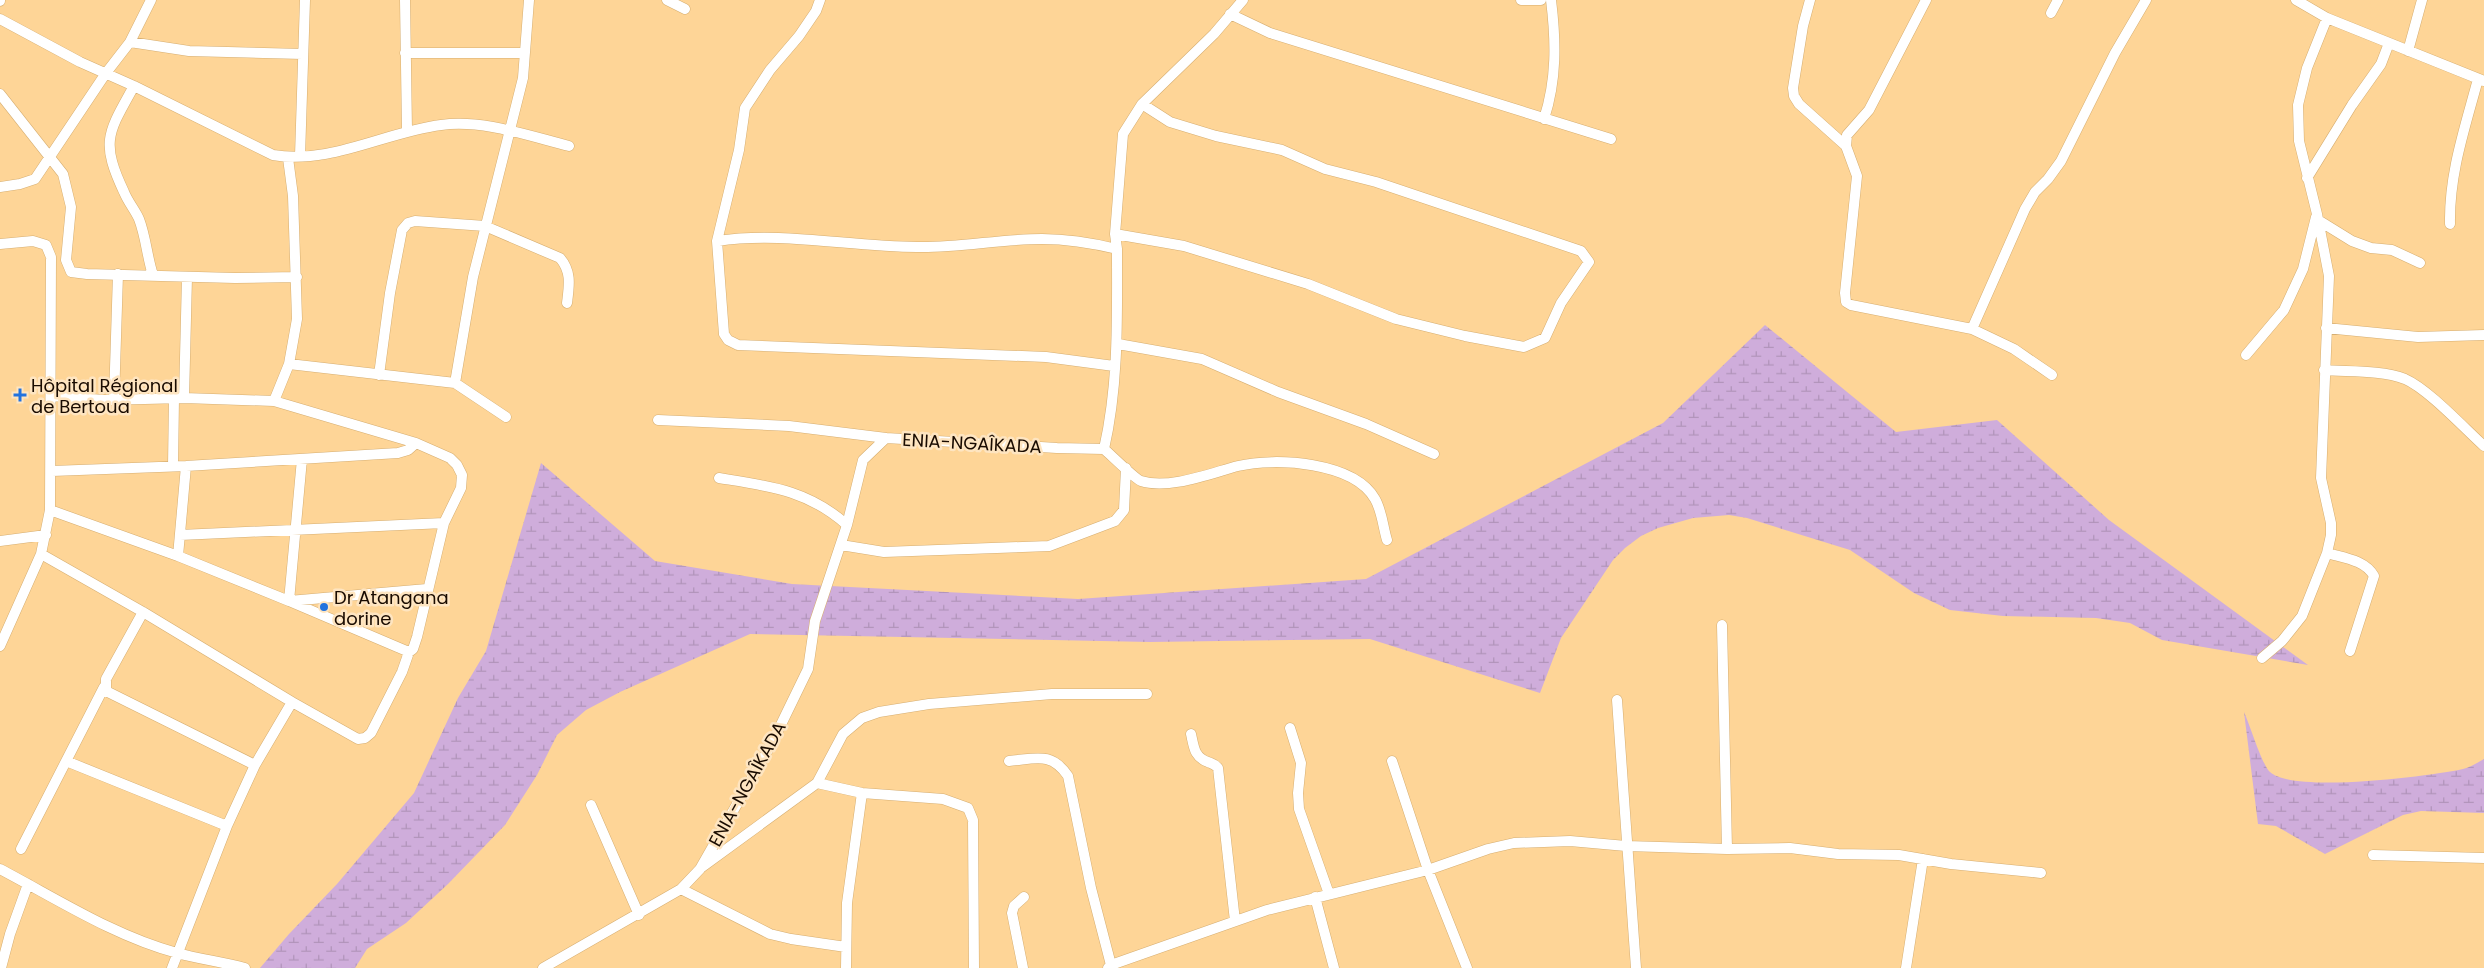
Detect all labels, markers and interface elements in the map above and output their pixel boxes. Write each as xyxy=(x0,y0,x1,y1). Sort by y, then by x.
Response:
place label: Hôpital Régional de Bertoua xyxy=(31,373,178,419)
marker: Hôpital Régional de Bertoua xyxy=(13,388,27,402)
street label: ENIA-NGAÎKADA xyxy=(902,427,1042,459)
place label: Dr Atangana dorine xyxy=(334,585,449,631)
marker: Dr Atangana dorine xyxy=(318,601,330,613)
street label: ENIA-NGAÎKADA xyxy=(702,717,792,851)

